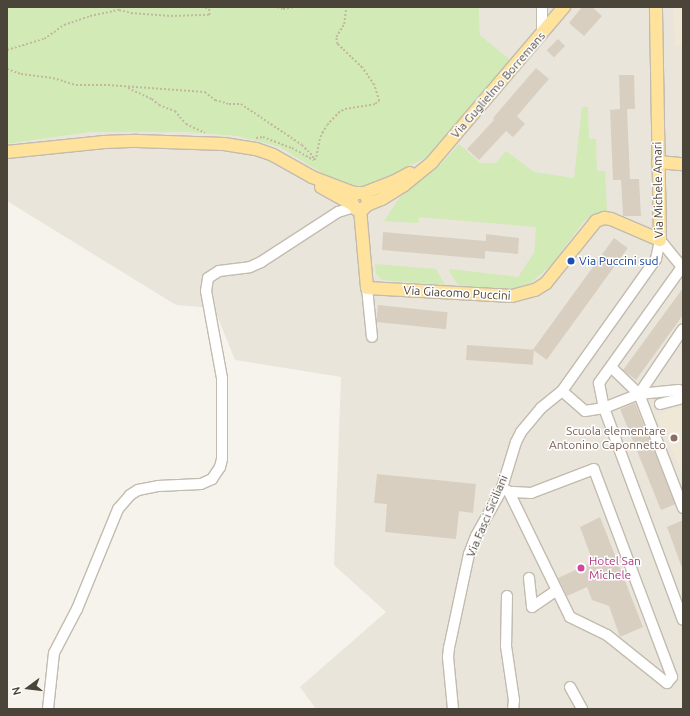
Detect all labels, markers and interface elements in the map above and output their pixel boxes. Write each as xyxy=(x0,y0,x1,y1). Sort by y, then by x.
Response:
street label: Via Guglielmo Borremans xyxy=(448,29,548,141)
street label: Via Michele Amari xyxy=(650,142,666,238)
place label: Via Puccini sud xyxy=(579,254,658,268)
marker: Via Puccini sud xyxy=(566,256,576,266)
street label: Via Giacomo Puccini xyxy=(403,283,511,303)
place label: Scuola elementare Antonino Caponnetto xyxy=(549,424,666,452)
marker: Scuola elementare Antonino Caponnetto xyxy=(669,433,679,443)
street label: Via Fasci Siciliani xyxy=(463,473,511,559)
place label: Hotel San Michele xyxy=(589,554,641,582)
marker: Hotel San Michele xyxy=(576,563,586,573)
north arrow xyxy=(8,668,48,708)
text: N xyxy=(10,686,23,697)

